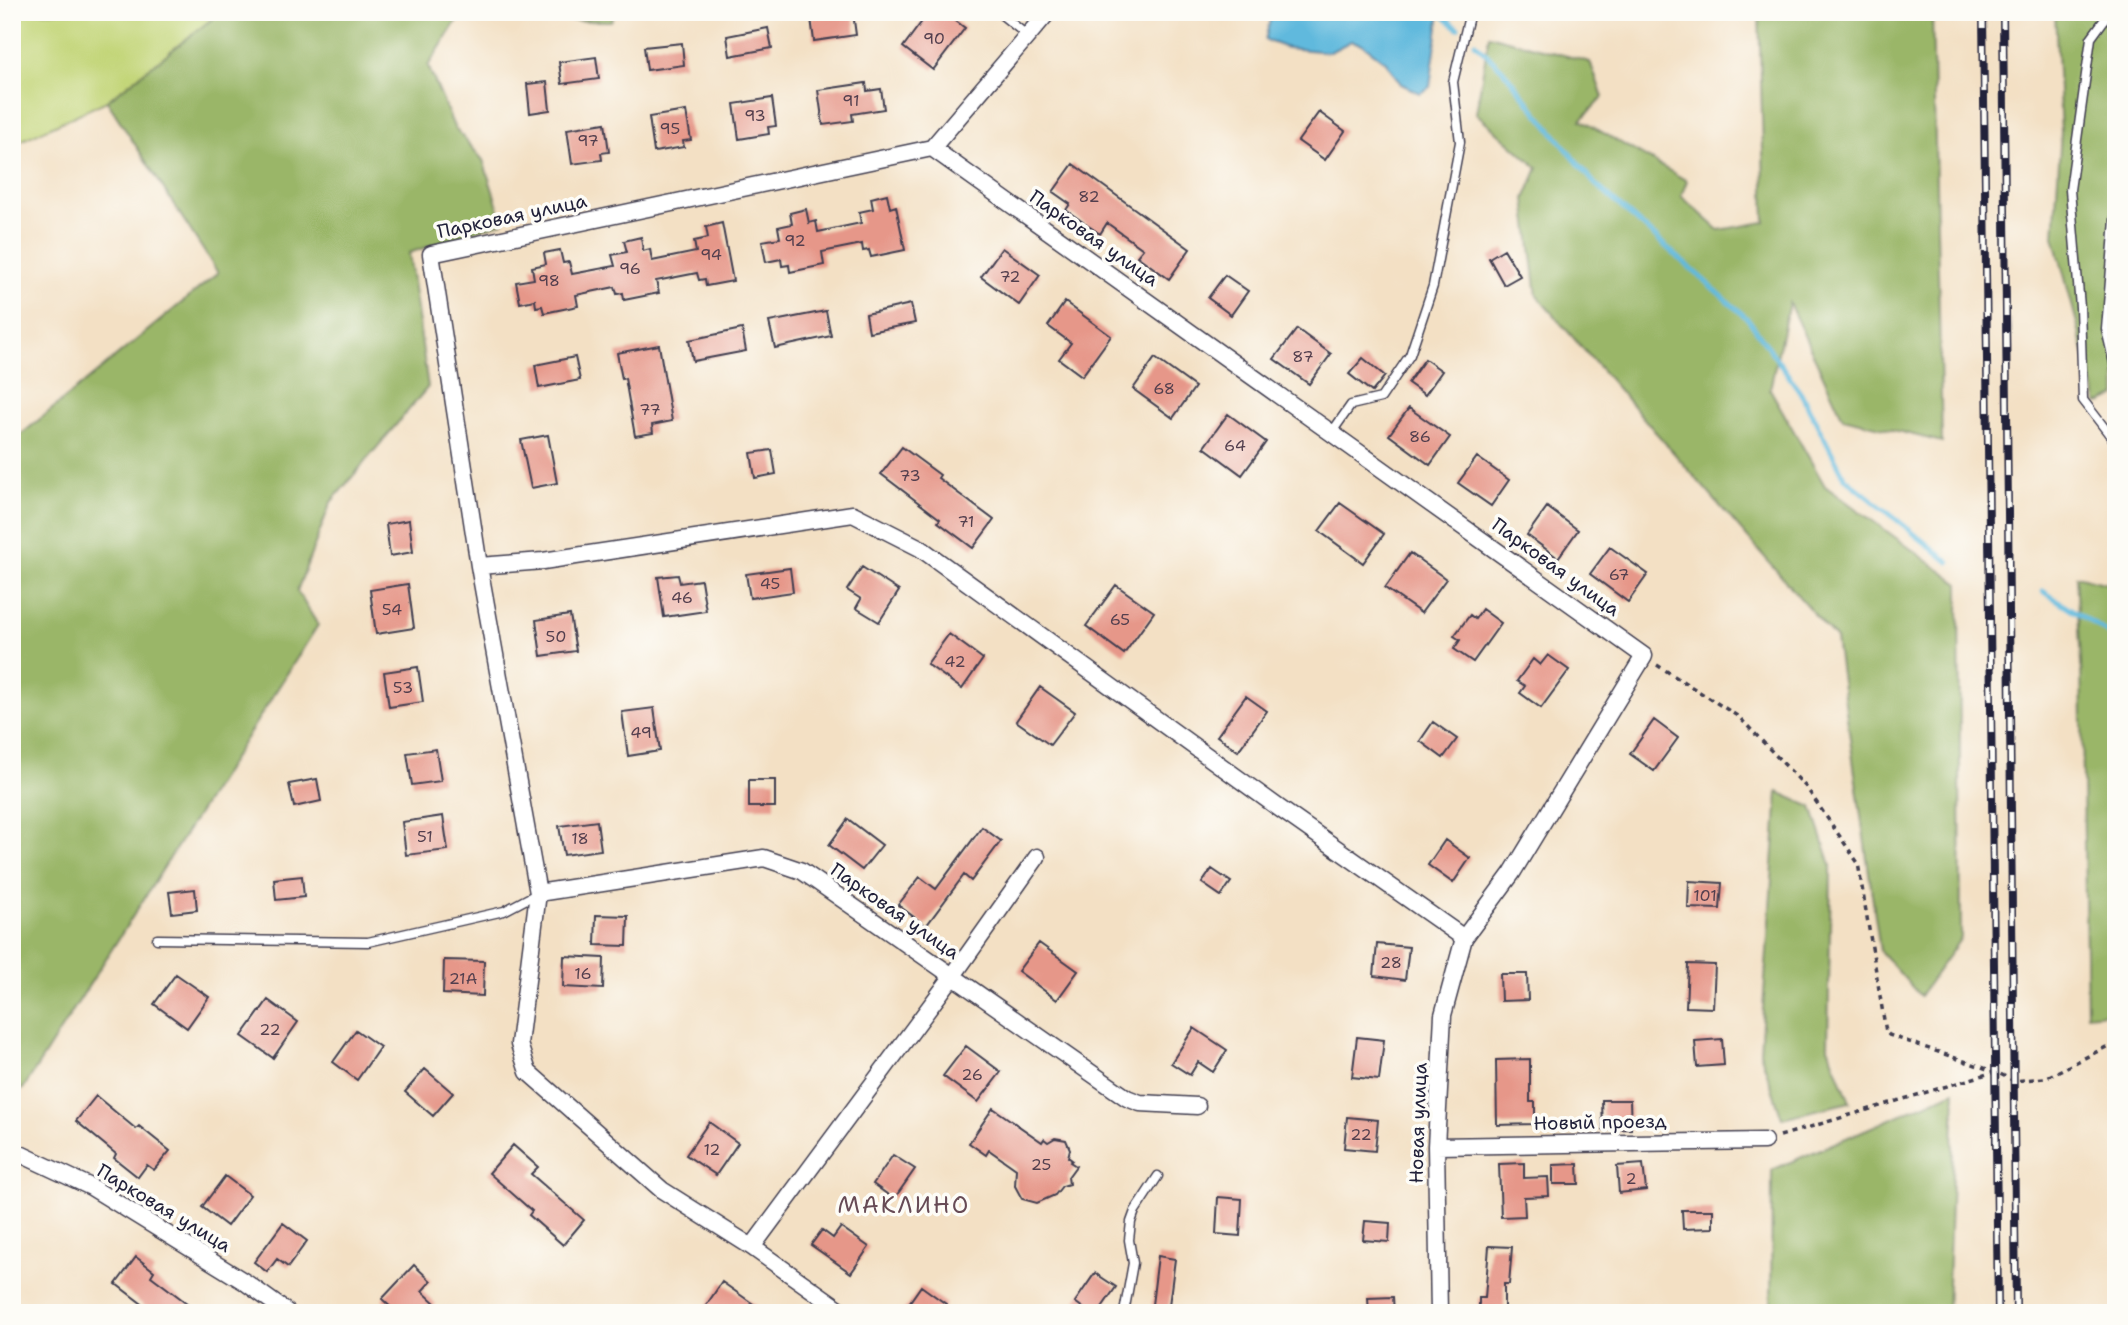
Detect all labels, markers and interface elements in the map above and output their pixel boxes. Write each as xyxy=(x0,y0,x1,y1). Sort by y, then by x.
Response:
house number: 90 xyxy=(923,28,945,49)
house number: 91 xyxy=(842,90,860,111)
house number: 93 xyxy=(744,105,766,126)
house number: 95 xyxy=(660,118,680,139)
house number: 97 xyxy=(577,130,599,151)
street label: Парковая улица xyxy=(1024,184,1164,292)
house number: 82 xyxy=(1078,186,1100,207)
street label: Парковая улица xyxy=(435,188,589,244)
house number: 92 xyxy=(784,230,806,251)
house number: 94 xyxy=(700,244,722,265)
house number: 96 xyxy=(619,258,641,279)
house number: 72 xyxy=(999,266,1021,287)
house number: 98 xyxy=(538,270,560,291)
house number: 87 xyxy=(1292,346,1314,367)
house number: 68 xyxy=(1153,378,1175,399)
house number: 77 xyxy=(639,399,661,420)
house number: 86 xyxy=(1409,426,1431,447)
house number: 64 xyxy=(1224,435,1246,456)
house number: 73 xyxy=(899,465,921,486)
house number: 71 xyxy=(957,511,975,532)
street label: Парковая улица xyxy=(1487,512,1625,622)
house number: 67 xyxy=(1609,564,1629,585)
house number: 45 xyxy=(760,573,780,594)
house number: 46 xyxy=(671,587,693,608)
house number: 54 xyxy=(382,599,402,620)
house number: 65 xyxy=(1110,609,1130,630)
house number: 50 xyxy=(546,626,566,647)
house number: 42 xyxy=(944,651,966,672)
house number: 53 xyxy=(393,677,413,698)
house number: 49 xyxy=(630,722,652,743)
house number: 51 xyxy=(417,826,433,847)
house number: 18 xyxy=(571,828,589,849)
street label: Парковая улица xyxy=(825,857,965,965)
house number: 101 xyxy=(1693,885,1717,906)
house number: 28 xyxy=(1380,952,1402,973)
house number: 16 xyxy=(574,963,592,984)
house number: 21А xyxy=(449,968,477,989)
house number: 22 xyxy=(259,1019,281,1040)
street label: Новая улица xyxy=(1403,1062,1433,1184)
house number: 26 xyxy=(961,1064,983,1085)
street label: Новый проезд xyxy=(1533,1108,1667,1136)
house number: 22 xyxy=(1350,1124,1372,1145)
house number: 12 xyxy=(703,1139,721,1160)
house number: 25 xyxy=(1031,1154,1051,1175)
street label: Парковая улица xyxy=(92,1158,236,1258)
house number: 2 xyxy=(1625,1168,1637,1189)
district label: МАКЛИНО xyxy=(838,1190,970,1220)

